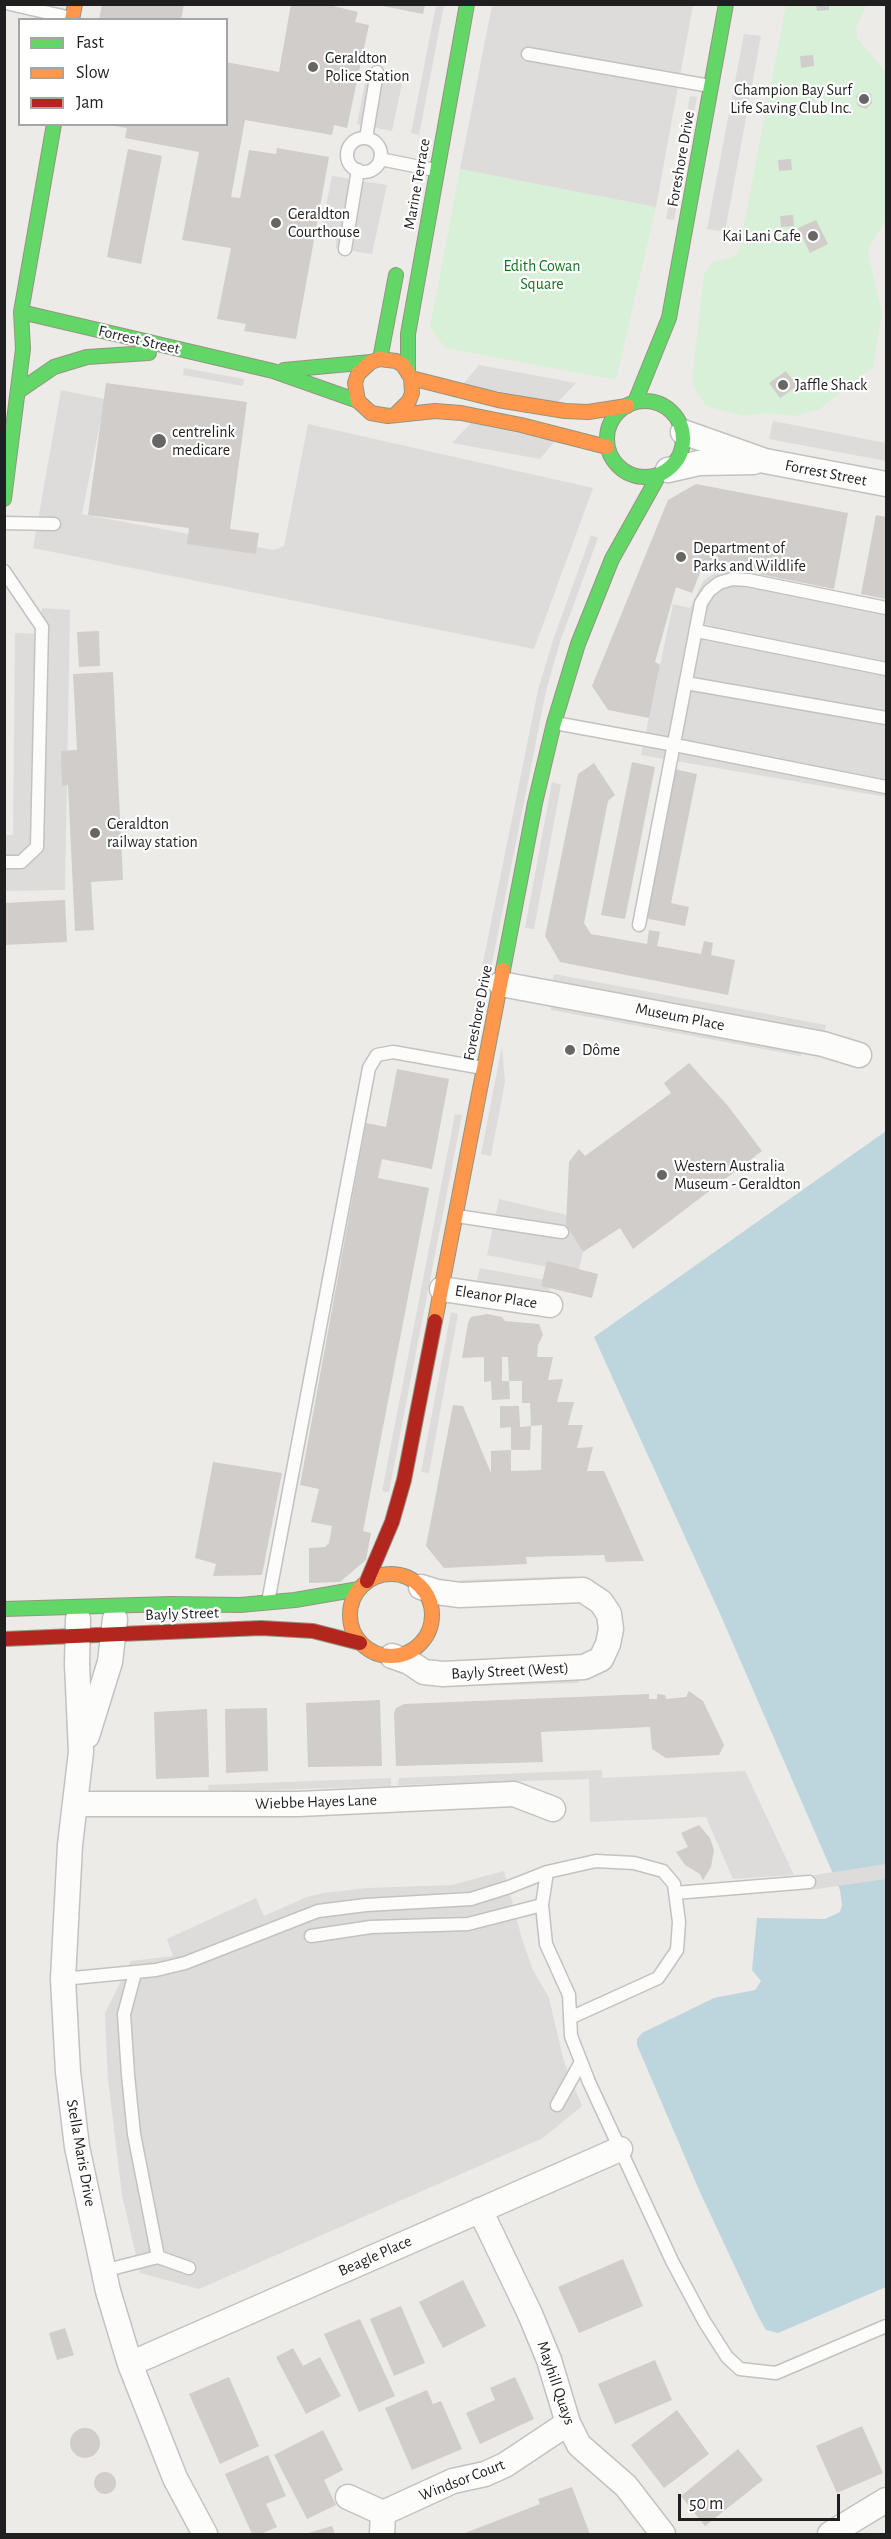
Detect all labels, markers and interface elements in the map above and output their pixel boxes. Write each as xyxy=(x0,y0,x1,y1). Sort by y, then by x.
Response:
legend xyxy=(18,18,228,126)
text: Fast xyxy=(76,34,104,52)
place label: Geraldton Police Station xyxy=(325,48,409,86)
marker: Geraldton Police Station xyxy=(306,60,320,74)
text: Slow xyxy=(76,64,109,82)
place label: Champion Bay Surf Life Saving Club Inc. xyxy=(730,80,852,118)
marker: Champion Bay Surf Life Saving Club Inc. xyxy=(857,92,871,106)
text: Jam xyxy=(76,94,104,112)
street label: Foreshore Drive xyxy=(663,110,699,208)
street label: Marine Terrace xyxy=(400,137,434,231)
place label: Geraldton Courthouse xyxy=(288,204,360,242)
marker: Geraldton Courthouse xyxy=(269,216,283,230)
place label: Kai Lani Cafe xyxy=(722,226,801,246)
marker: Kai Lani Cafe xyxy=(806,229,820,243)
park label: Edith Cowan Square xyxy=(503,256,581,294)
street label: Forrest Street xyxy=(96,321,182,359)
place label: Jaffle Shack xyxy=(795,375,867,395)
marker: Jaffle Shack xyxy=(776,378,790,392)
place label: centrelink medicare xyxy=(172,422,235,460)
marker: centrelink medicare xyxy=(150,432,168,450)
street label: Forrest Street xyxy=(783,456,869,490)
place label: Department of Parks and Wildlife xyxy=(693,538,806,576)
marker: Department of Parks and Wildlife xyxy=(674,550,688,564)
place label: Geraldton railway station xyxy=(107,814,198,852)
marker: Geraldton railway station xyxy=(88,826,102,840)
street label: Foreshore Drive xyxy=(459,964,497,1062)
street label: Museum Place xyxy=(634,999,726,1035)
place label: Dôme xyxy=(582,1040,620,1060)
marker: Dôme xyxy=(563,1043,577,1057)
place label: Western Australia Museum - Geraldton xyxy=(674,1156,801,1194)
marker: Western Australia Museum - Geraldton xyxy=(655,1168,669,1182)
street label: Eleanor Place xyxy=(453,1281,539,1313)
street label: Bayly Street xyxy=(145,1603,219,1625)
street label: Bayly Street (West) xyxy=(451,1658,569,1684)
street label: Wiebbe Hayes Lane xyxy=(255,1790,377,1814)
street label: Stella Maris Drive xyxy=(62,2098,100,2208)
street label: Beagle Place xyxy=(335,2231,415,2281)
street label: Mayhill Quays xyxy=(533,2338,579,2428)
street label: Windsor Court xyxy=(416,2455,508,2505)
scale bar xyxy=(681,2482,843,2520)
text: 50 m xyxy=(689,2495,723,2513)

